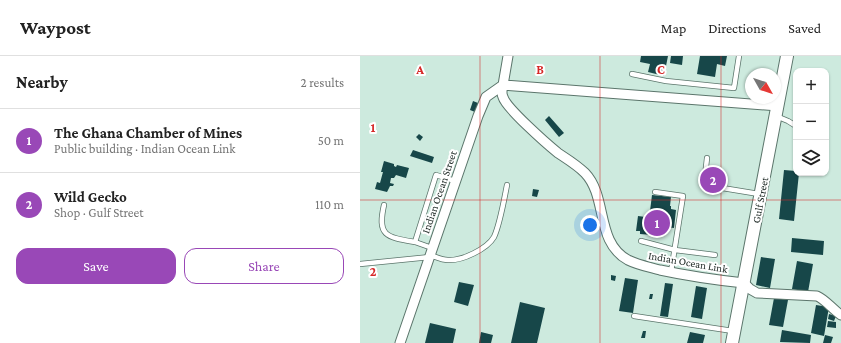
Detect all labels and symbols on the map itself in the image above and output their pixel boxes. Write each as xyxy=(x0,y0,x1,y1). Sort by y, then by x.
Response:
text: A xyxy=(415,62,424,77)
text: B xyxy=(536,62,544,77)
text: C xyxy=(657,62,665,77)
north arrow xyxy=(745,68,781,104)
text: 1 xyxy=(371,120,376,135)
street label: Indian Ocean Street xyxy=(419,149,459,235)
pin: 2 xyxy=(700,165,726,195)
street label: Gulf Street xyxy=(750,176,770,224)
pin: 1 xyxy=(644,208,670,238)
your location xyxy=(580,215,600,235)
street label: Indian Ocean Link xyxy=(647,249,729,275)
text: 2 xyxy=(370,264,377,279)

